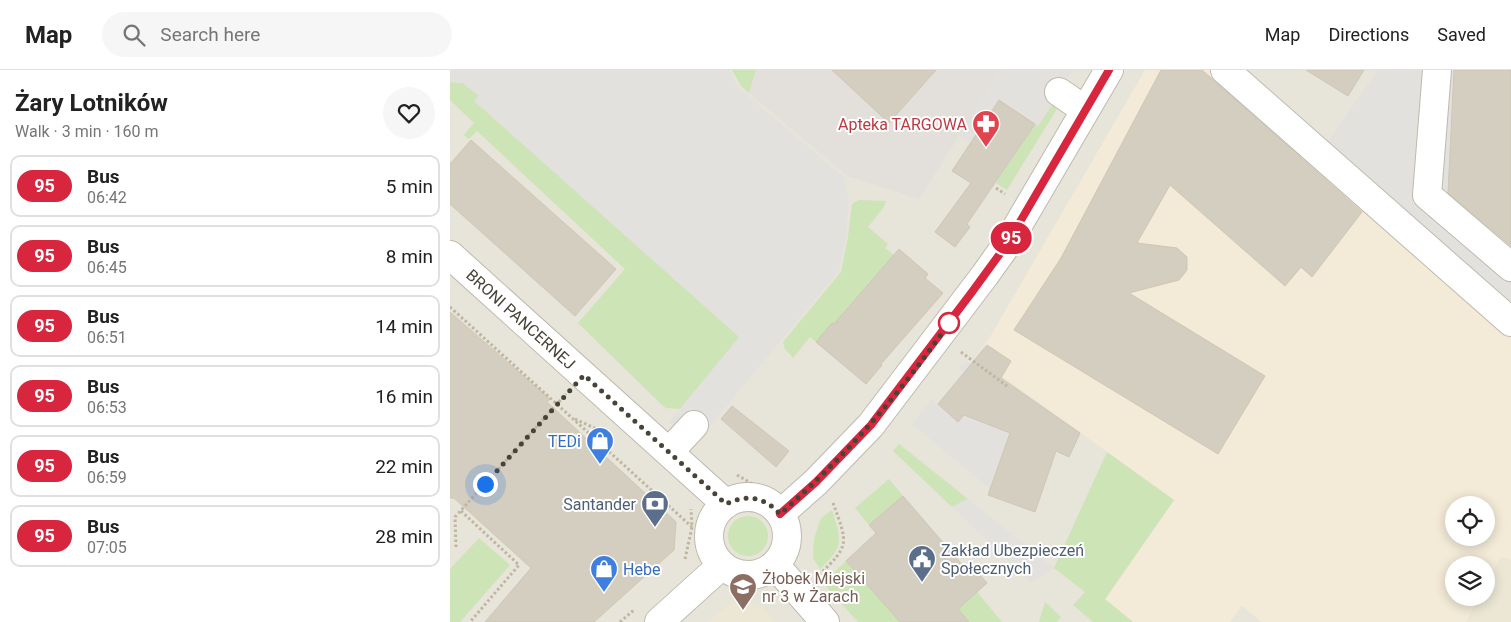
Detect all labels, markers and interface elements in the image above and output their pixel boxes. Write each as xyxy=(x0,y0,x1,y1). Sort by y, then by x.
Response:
search box xyxy=(102,12,452,57)
text: Map xyxy=(25,21,72,49)
icon: search xyxy=(120,21,148,49)
text: Search here xyxy=(160,23,260,46)
text: Map xyxy=(1265,24,1300,45)
text: Directions xyxy=(1328,24,1409,45)
text: Saved xyxy=(1437,24,1486,45)
button: heart xyxy=(383,87,435,139)
text: Żary Lotników xyxy=(15,89,168,117)
pharmacy icon: Apteka TARGOWA xyxy=(971,109,1001,148)
place label: Apteka TARGOWA xyxy=(838,115,968,134)
text: Walk · 3 min · 160 m xyxy=(15,122,159,141)
text: Bus xyxy=(87,165,120,188)
text: 95 xyxy=(34,175,55,196)
text: 5 min xyxy=(386,175,433,198)
text: 06:42 xyxy=(87,188,127,207)
line badge: 95 xyxy=(988,222,1034,254)
text: 95 xyxy=(1001,227,1021,248)
text: Bus xyxy=(87,235,120,258)
text: 95 xyxy=(34,245,55,266)
text: 8 min xyxy=(386,245,433,268)
text: 06:45 xyxy=(87,258,127,277)
street label: BRONI PANCERNEJ xyxy=(462,265,579,373)
text: Bus xyxy=(87,305,120,328)
unlabelled marker xyxy=(938,312,960,334)
text: 95 xyxy=(34,315,55,336)
text: 14 min xyxy=(375,315,433,338)
text: 06:51 xyxy=(87,328,127,347)
text: Bus xyxy=(87,375,120,398)
text: 95 xyxy=(34,385,55,406)
text: 16 min xyxy=(375,385,433,408)
text: 06:53 xyxy=(87,398,127,417)
shop icon: TEDi xyxy=(585,426,615,465)
place label: TEDi xyxy=(548,432,581,451)
text: Bus xyxy=(87,445,120,468)
text: 95 xyxy=(34,455,55,476)
text: 22 min xyxy=(375,455,433,478)
text: 06:59 xyxy=(87,468,127,487)
your location xyxy=(473,472,498,497)
bank icon: Santander xyxy=(640,489,670,528)
place label: Santander xyxy=(563,495,637,514)
map controls xyxy=(1445,496,1495,606)
button: locate xyxy=(1445,496,1495,546)
text: Bus xyxy=(87,515,120,538)
text: 95 xyxy=(34,525,55,546)
text: 28 min xyxy=(375,525,433,548)
text: 07:05 xyxy=(87,538,127,557)
place label: Zakład Ubezpieczeń Społecznych xyxy=(941,541,1084,578)
public building icon: Zakład Ubezpieczeń Społecznych xyxy=(907,544,937,583)
shop icon: Hebe xyxy=(589,554,619,593)
button: layers xyxy=(1445,556,1495,606)
place label: Hebe xyxy=(623,560,660,579)
place label: Żłobek Miejski nr 3 w Żarach xyxy=(762,569,865,606)
school or university icon: Żłobek Miejski nr 3 w Żarach xyxy=(728,572,758,611)

